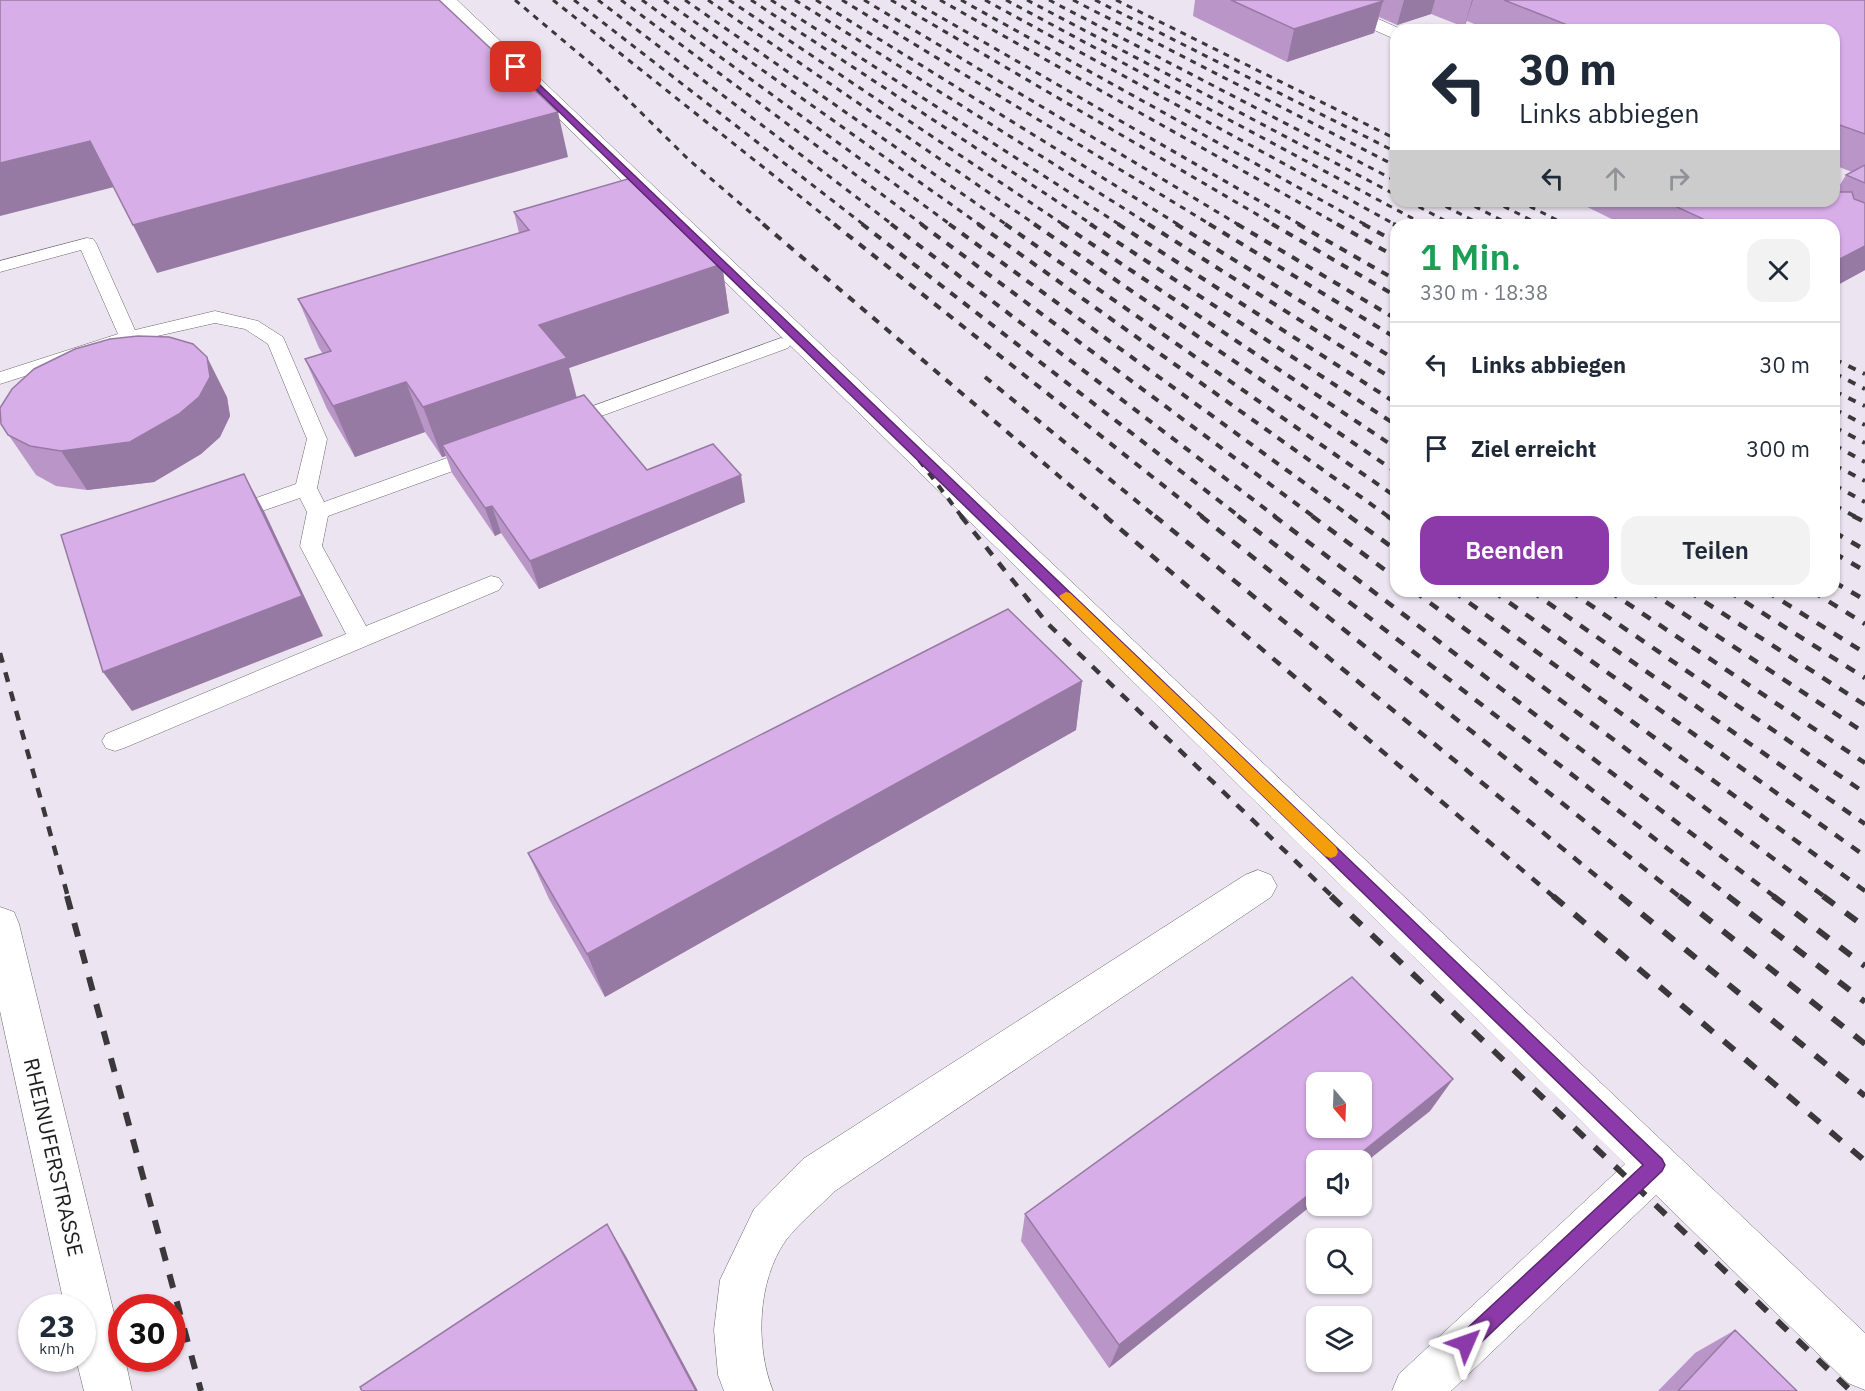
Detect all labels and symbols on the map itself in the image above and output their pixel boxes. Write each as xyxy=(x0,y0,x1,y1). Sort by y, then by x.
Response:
pin xyxy=(490,41,541,92)
street label: RHEINUFERSTRASSE xyxy=(18,1055,90,1259)
north arrow xyxy=(1306,1072,1372,1138)
speed limit sign: 30 xyxy=(108,1294,186,1372)
position arrow xyxy=(1434,1311,1498,1375)

